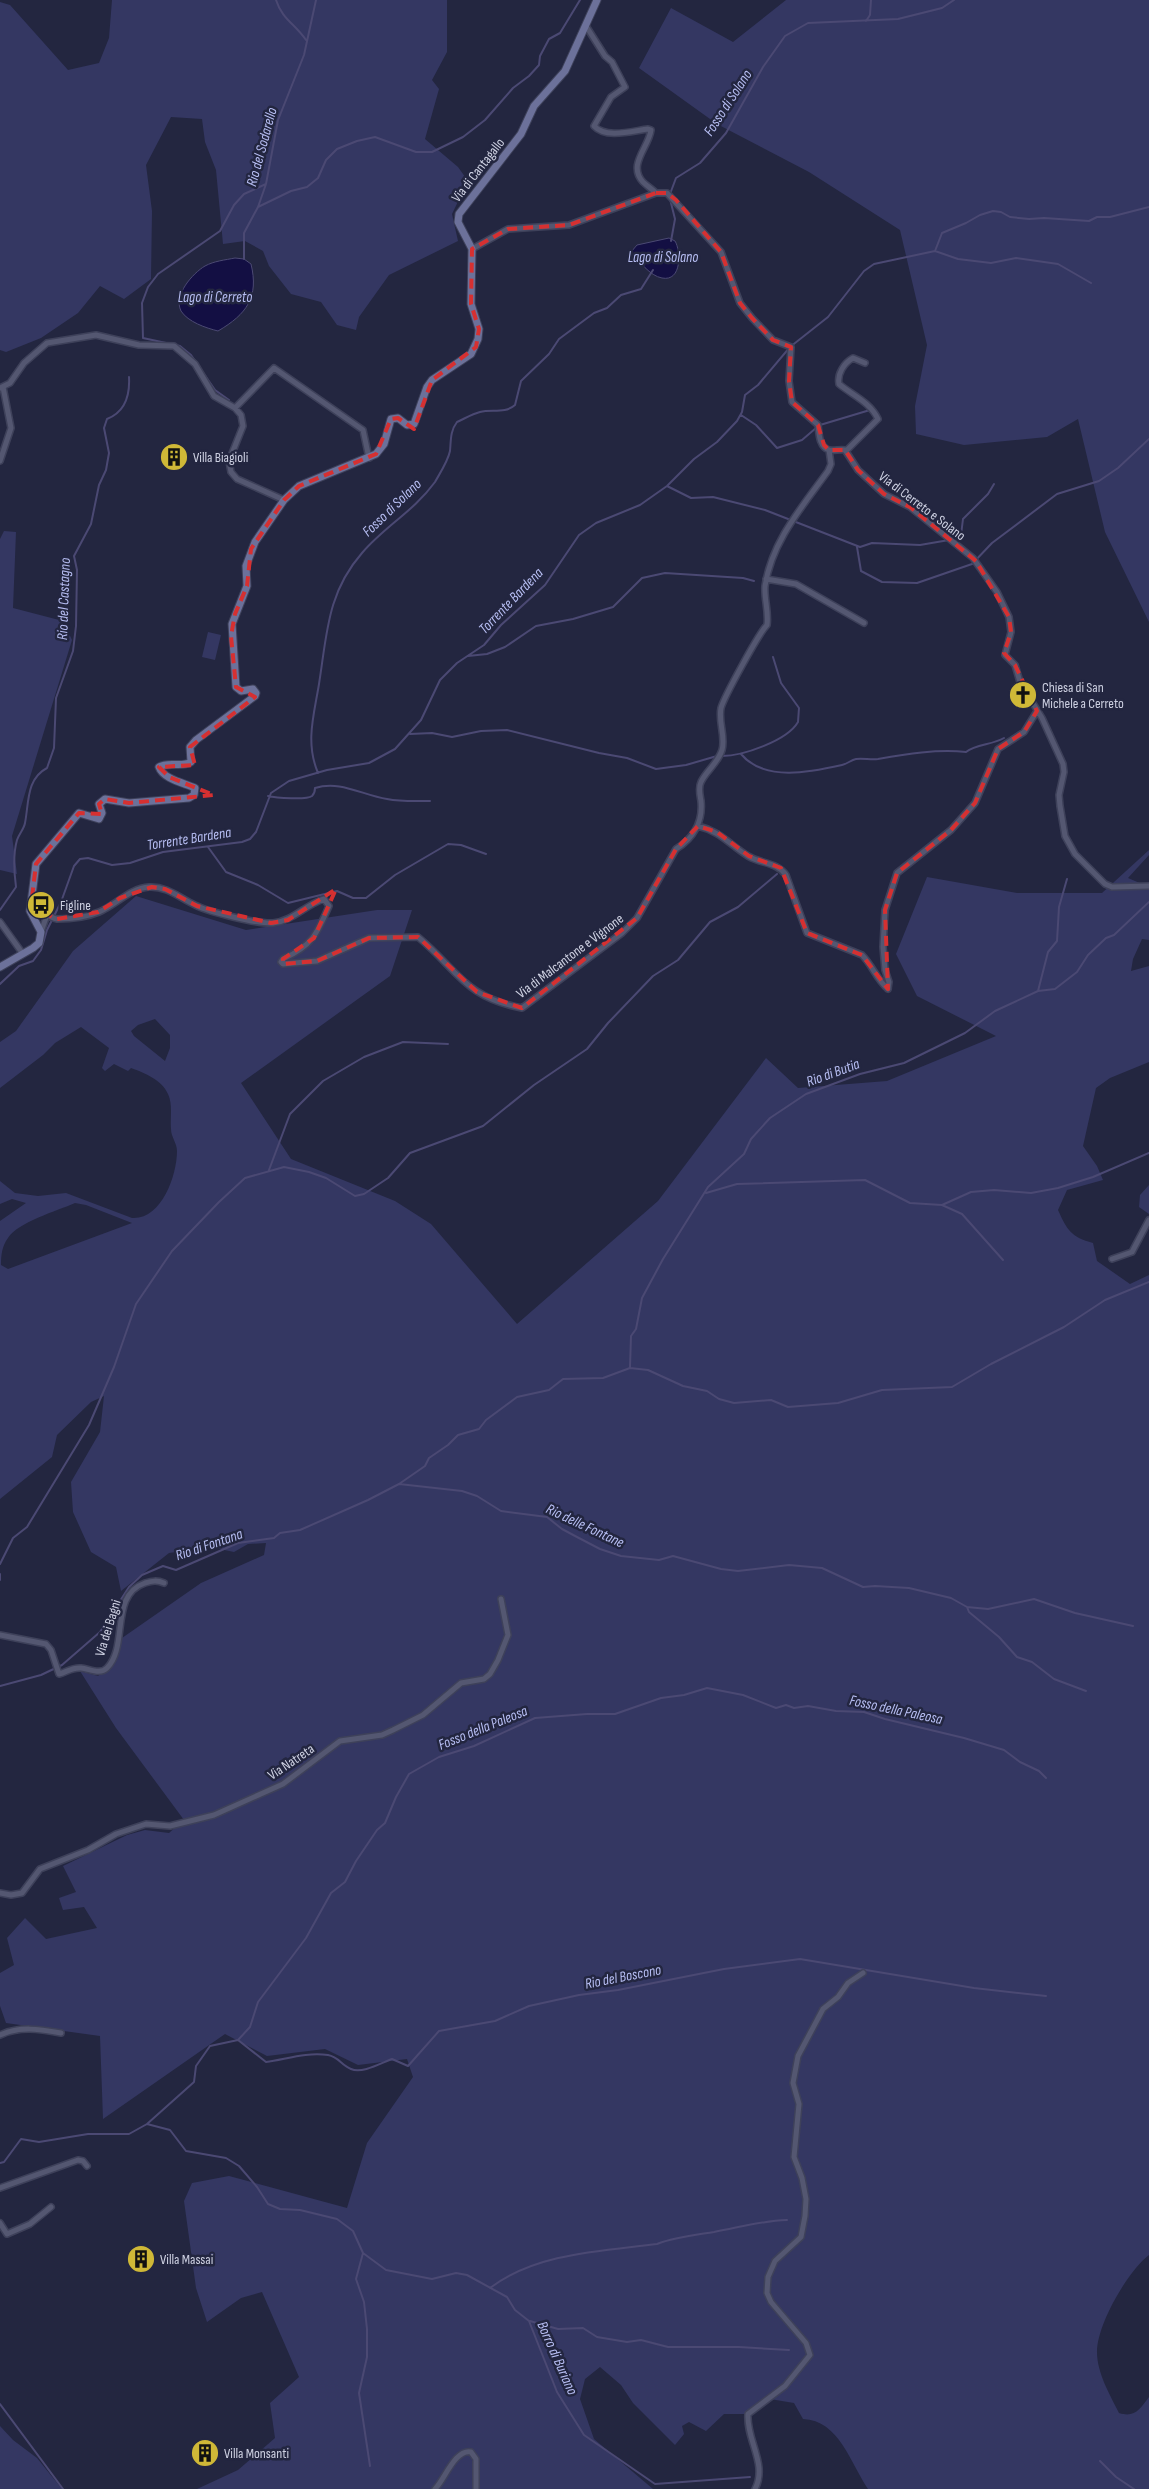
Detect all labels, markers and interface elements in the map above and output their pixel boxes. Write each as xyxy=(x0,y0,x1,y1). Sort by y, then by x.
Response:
water label: Fosso di Solano xyxy=(700,66,756,140)
water label: Rio del Sodarello xyxy=(242,105,282,189)
street label: Via di Cantagallo xyxy=(448,134,508,205)
water label: Lago di Solano xyxy=(628,248,698,267)
water label: Lago di Cerreto xyxy=(178,288,252,307)
building icon: Villa Biagioli xyxy=(159,442,189,472)
place label: Villa Biagioli xyxy=(193,449,248,466)
street label: Via di Cerreto e Solano xyxy=(875,468,969,544)
water label: Fosso di Solano xyxy=(358,475,426,541)
water label: Rio del Castagno xyxy=(53,558,75,640)
water label: Torrente Bardena xyxy=(475,564,547,638)
place label: Chiesa di San Michele a Cerreto xyxy=(1042,679,1124,712)
church icon: Chiesa di San Michele a Cerreto xyxy=(1008,680,1038,710)
water label: Torrente Bardena xyxy=(146,823,232,855)
bus stop icon: Figline xyxy=(26,890,56,920)
place label: Figline xyxy=(60,897,91,914)
street label: Via di Malcantone e Vignone xyxy=(513,910,627,1002)
water label: Rio di Butia xyxy=(804,1055,862,1091)
water label: Rio delle Fontane xyxy=(543,1500,627,1552)
water label: Rio di Fontana xyxy=(173,1525,245,1565)
street label: Via dei Bagni xyxy=(91,1597,125,1659)
water label: Fosso della Paleosa xyxy=(848,1691,944,1729)
water label: Fosso della Paleosa xyxy=(436,1701,530,1755)
street label: Via Natreta xyxy=(265,1740,317,1784)
water label: Rio del Boscono xyxy=(583,1960,663,1994)
building icon: Villa Massai xyxy=(126,2244,156,2274)
place label: Villa Massai xyxy=(160,2251,213,2268)
water label: Borro di Buriano xyxy=(532,2318,582,2398)
building icon: Villa Monsanti xyxy=(190,2438,220,2468)
place label: Villa Monsanti xyxy=(224,2445,289,2462)

